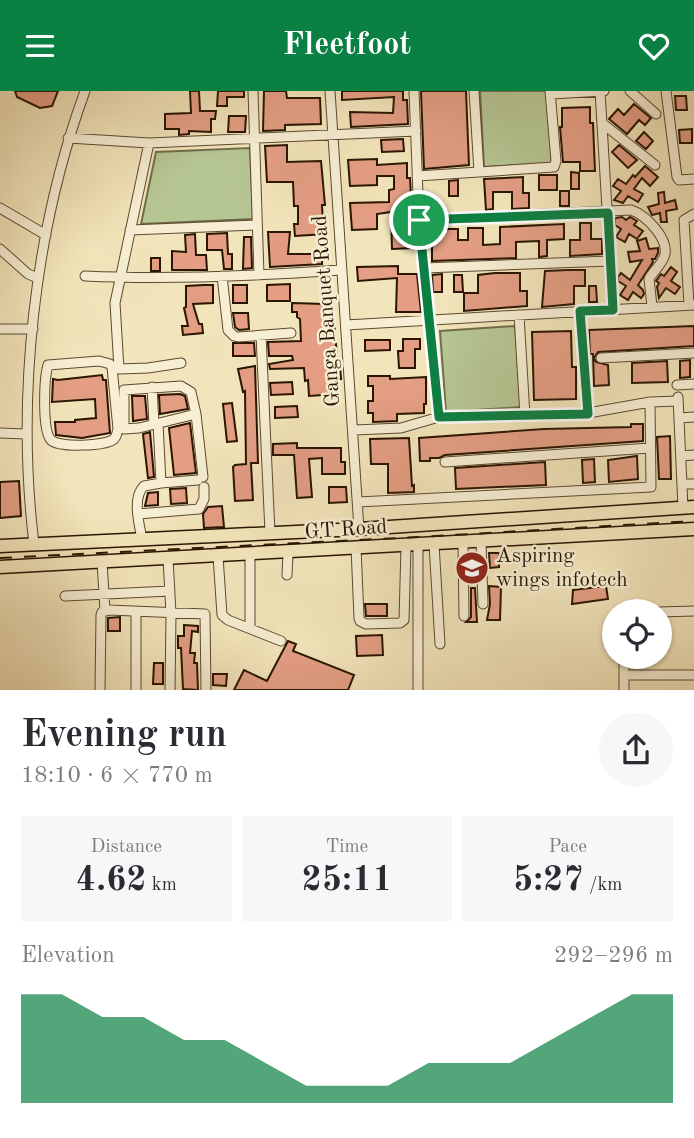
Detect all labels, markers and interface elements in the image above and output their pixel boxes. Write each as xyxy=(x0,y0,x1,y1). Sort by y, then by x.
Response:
icon: menu xyxy=(21,27,59,65)
icon: heart xyxy=(635,27,673,65)
text: Fleetfoot xyxy=(283,30,411,62)
pin xyxy=(389,190,449,250)
icon: arrive xyxy=(400,201,438,239)
street label: Ganga Banquet Road xyxy=(310,214,344,408)
street label: GT Road xyxy=(304,517,388,543)
place label: Aspiring wings infotech xyxy=(496,546,628,591)
school or university icon: Aspiring wings infotech xyxy=(453,549,491,587)
map controls xyxy=(602,599,672,669)
button: locate xyxy=(602,599,672,669)
button: share xyxy=(599,713,673,787)
text: Evening run xyxy=(21,717,227,755)
text: 18:10 · 6 × 770 m xyxy=(21,764,213,787)
text: Distance xyxy=(91,838,162,857)
text: Time xyxy=(326,838,368,857)
text: Pace xyxy=(548,838,587,857)
text: 4.62 xyxy=(76,863,147,898)
text: 25:11 xyxy=(301,863,393,898)
text: 5:27 xyxy=(513,863,584,898)
text: km xyxy=(147,876,177,895)
text: /km xyxy=(584,876,622,895)
text: Elevation xyxy=(21,944,115,967)
text: 292–296 m xyxy=(554,944,673,967)

